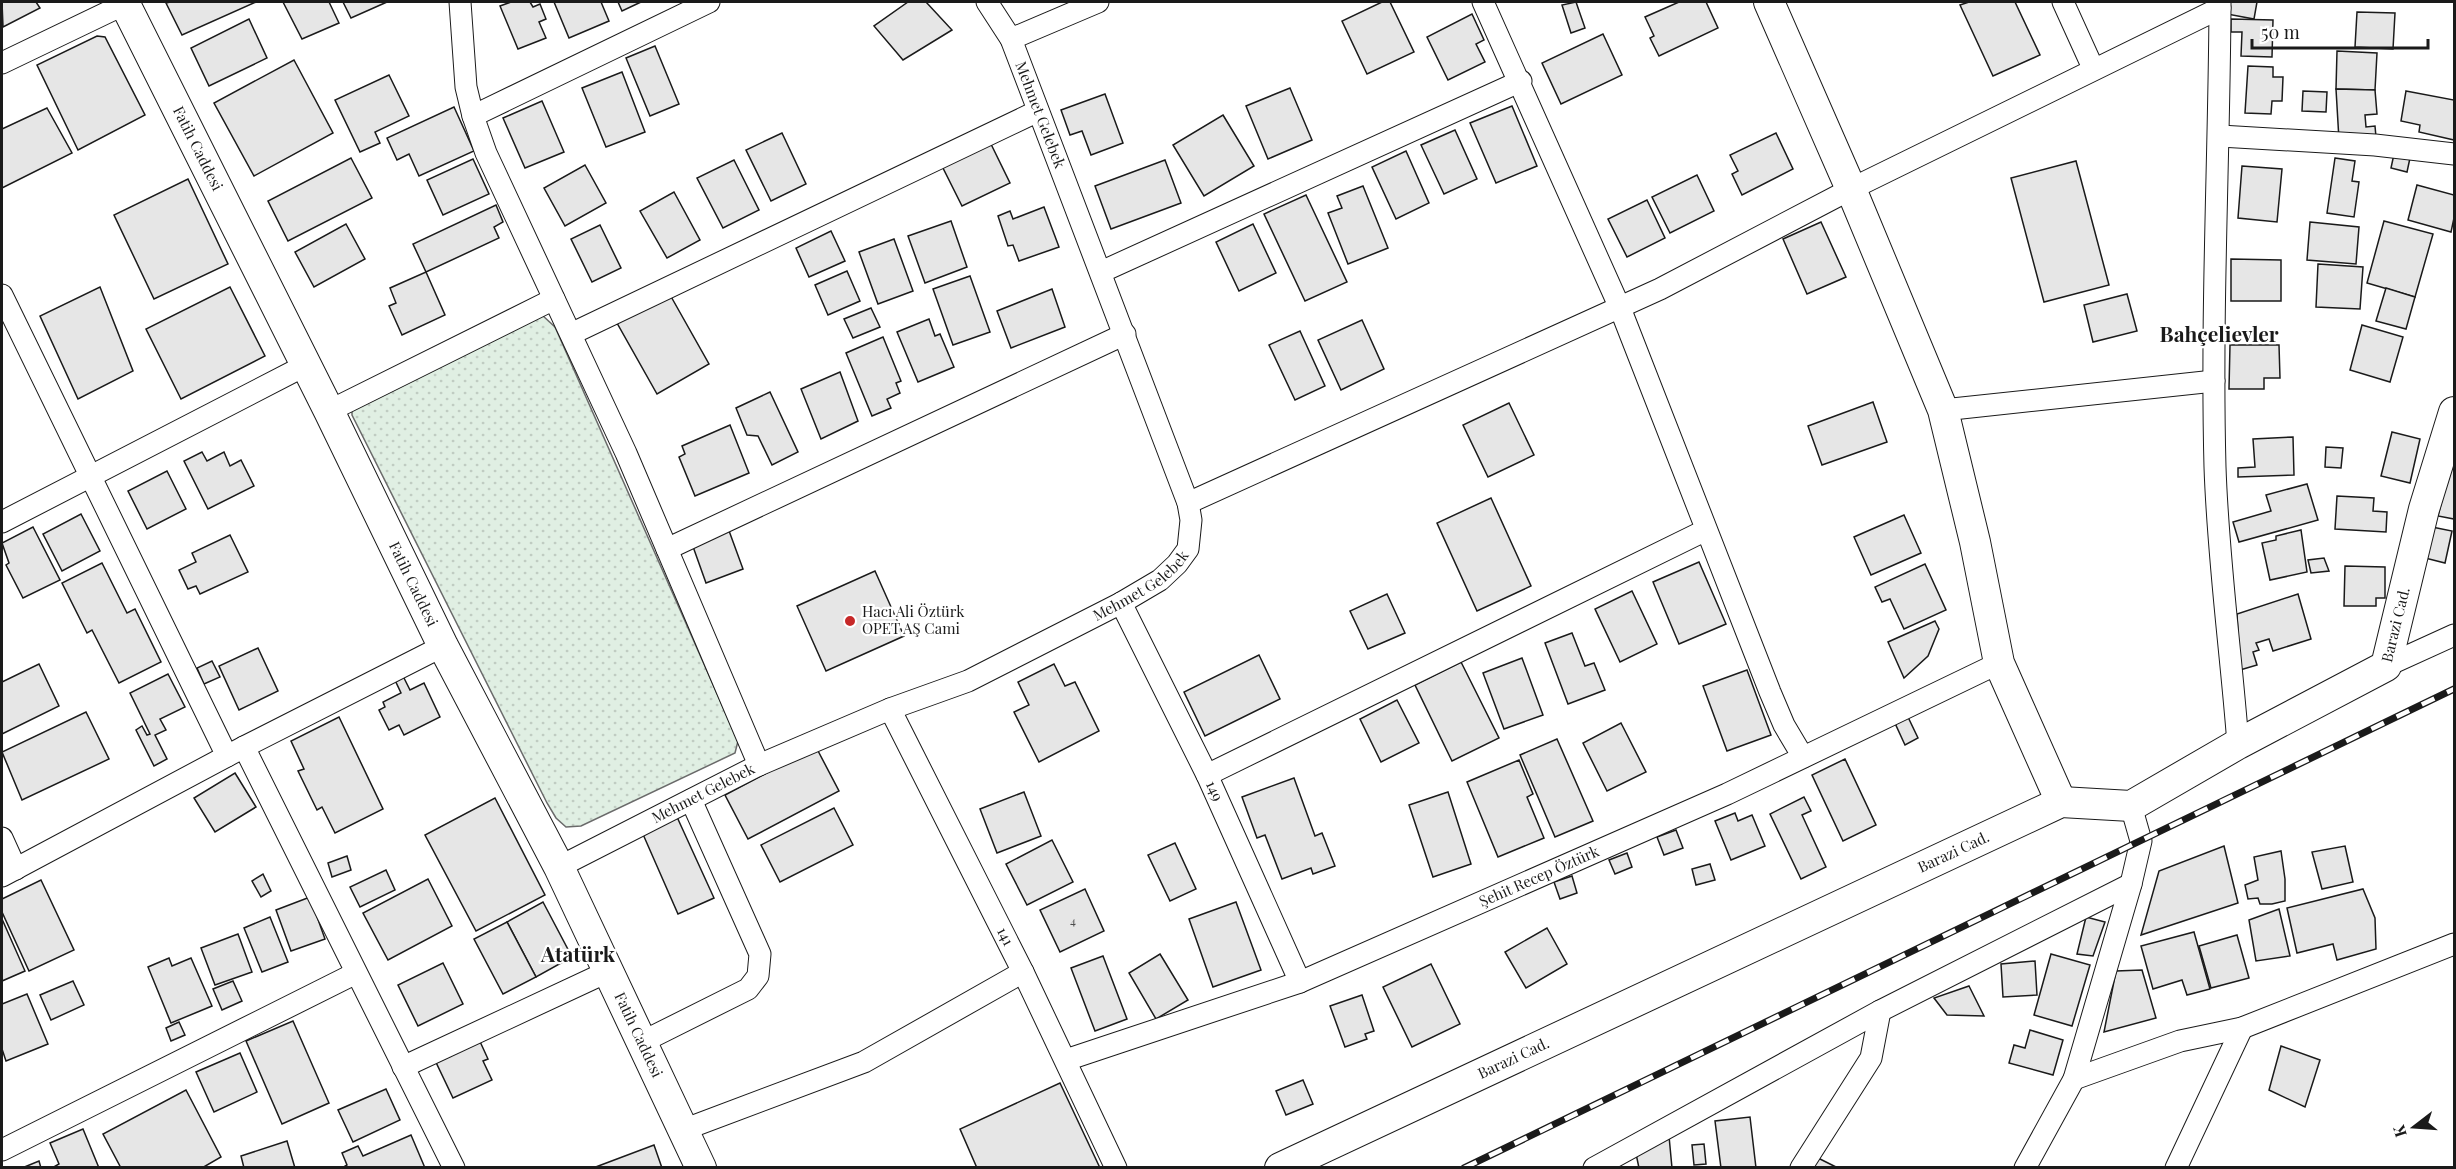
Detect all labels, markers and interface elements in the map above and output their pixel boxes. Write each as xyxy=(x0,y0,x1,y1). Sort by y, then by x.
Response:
scale bar xyxy=(2252,12,2428,50)
text: 50 m xyxy=(2261,20,2300,44)
street label: Mehmet Gelebek xyxy=(1011,58,1071,172)
street label: Fatih Caddesi xyxy=(169,103,228,194)
district label: Bahçelievler xyxy=(2160,319,2279,347)
street label: Fatih Caddesi xyxy=(385,538,443,630)
street label: Mehmet Gelebek xyxy=(1089,545,1193,625)
street label: Barazi Cad. xyxy=(2376,585,2414,664)
place label: Hacı Ali Öztürk OPET AŞ Cami xyxy=(862,601,965,638)
marker: Hacı Ali Öztürk OPET AŞ Cami xyxy=(843,614,857,628)
street label: Mehmet Gelebek xyxy=(648,758,758,827)
street label: 149 xyxy=(1202,777,1229,804)
street label: Barazi Cad. xyxy=(1914,826,1992,877)
street label: Şehit Recep Öztürk xyxy=(1476,840,1603,911)
house number: 4 xyxy=(1070,912,1076,928)
street label: 141 xyxy=(993,923,1019,949)
district label: Atatürk xyxy=(540,939,616,967)
street label: Fatih Caddesi xyxy=(610,989,668,1081)
street label: Barazi Cad. xyxy=(1474,1032,1552,1083)
north arrow xyxy=(2384,1097,2444,1157)
text: K xyxy=(2387,1122,2411,1140)

